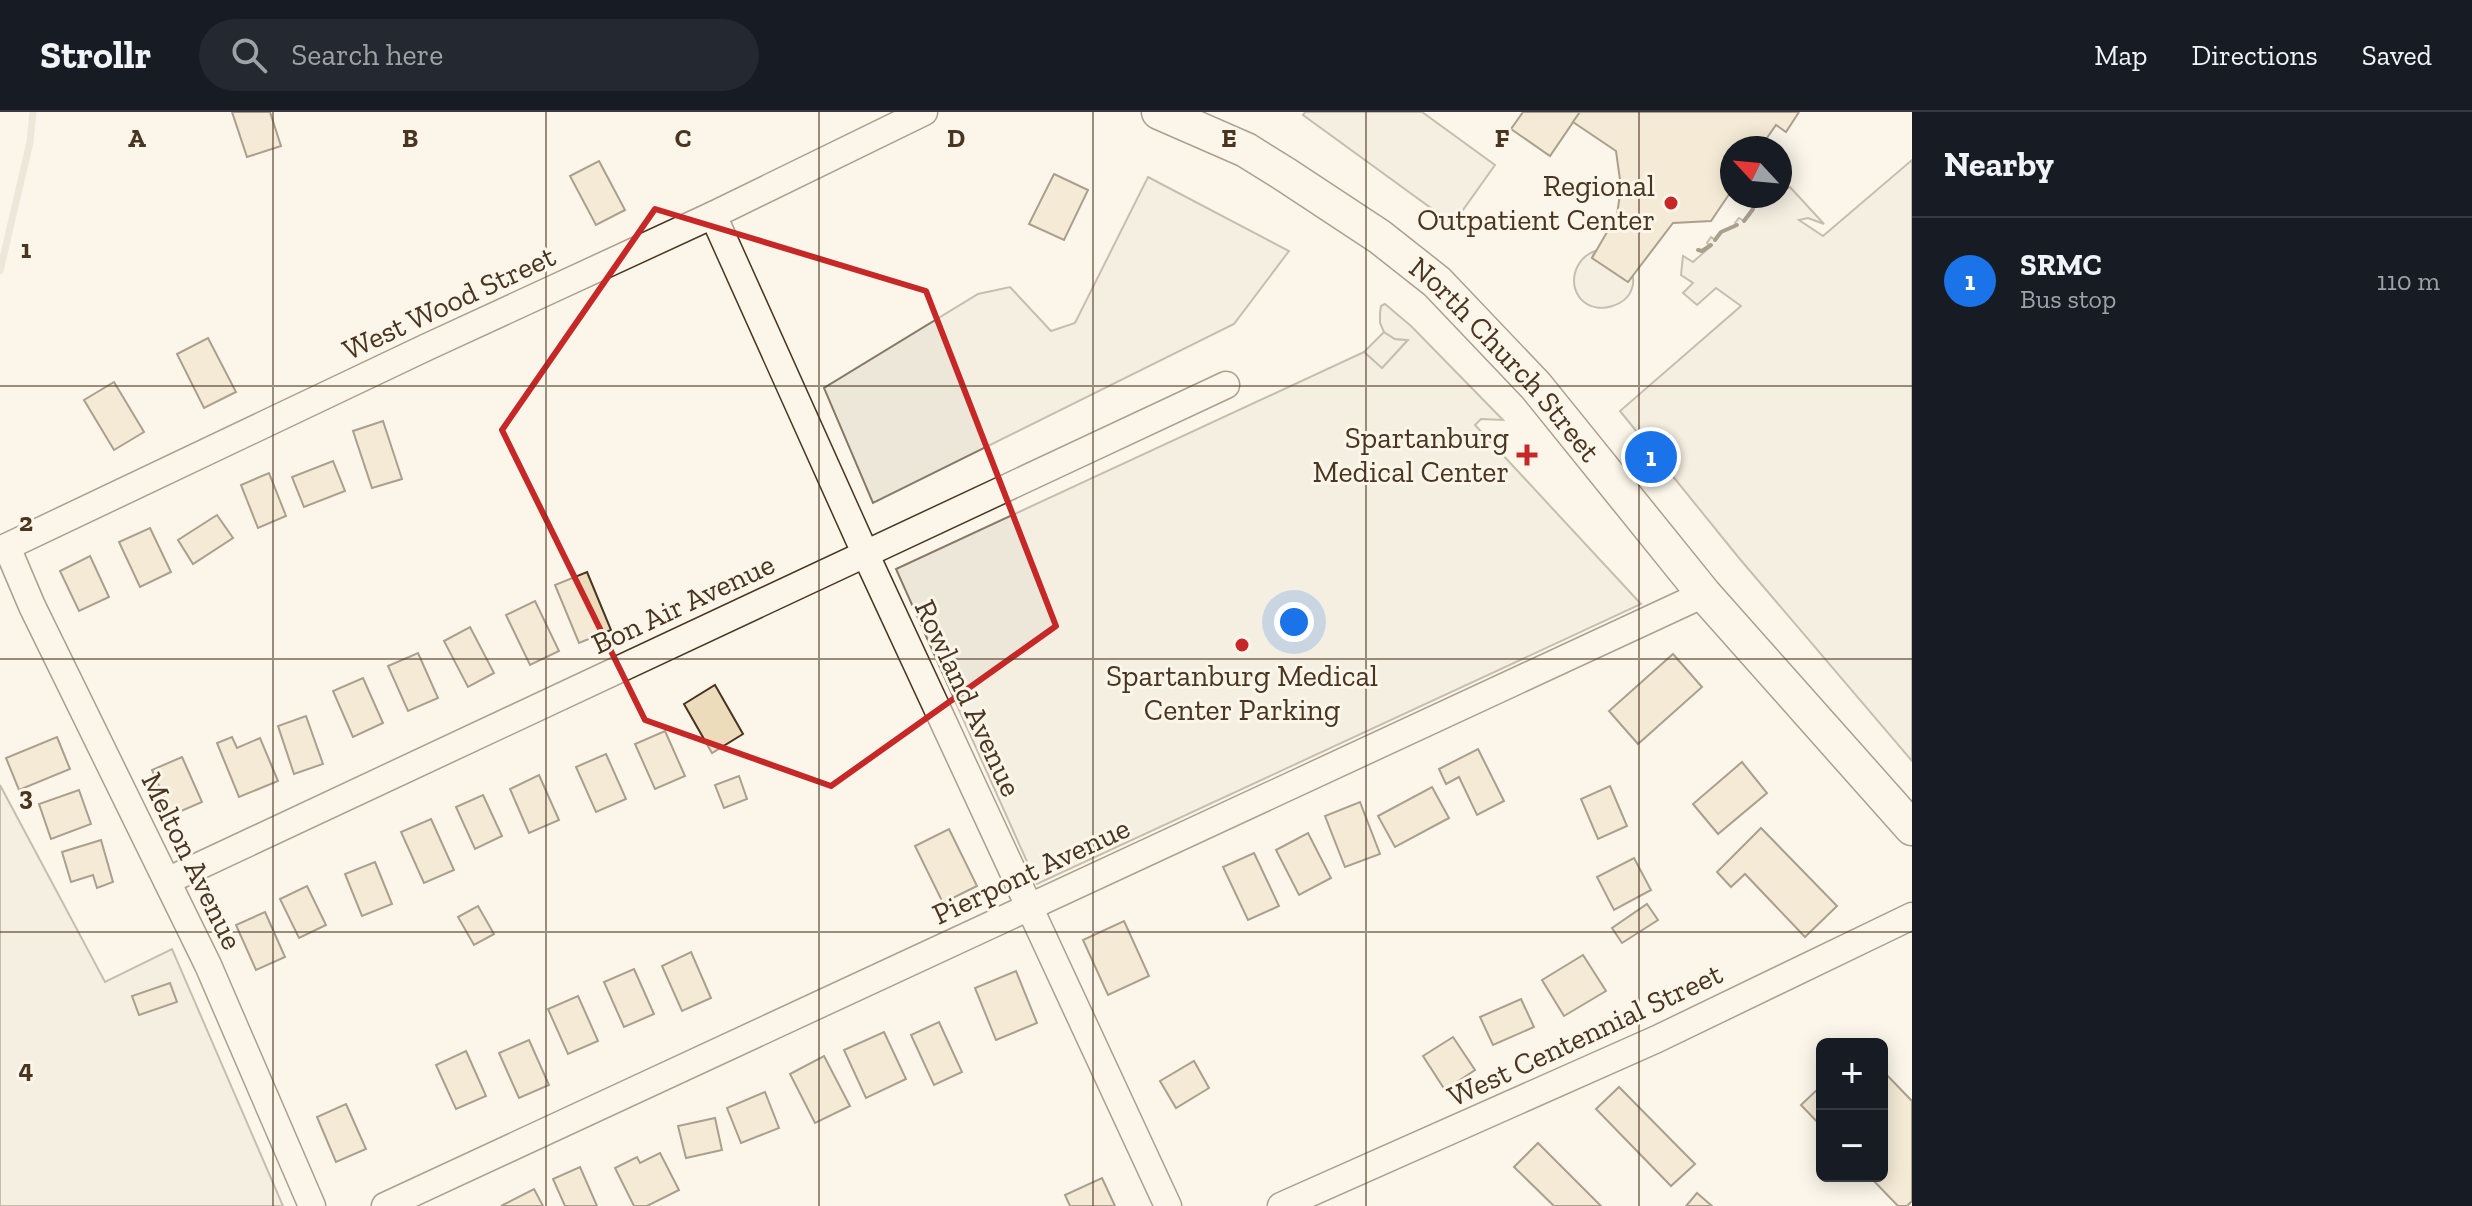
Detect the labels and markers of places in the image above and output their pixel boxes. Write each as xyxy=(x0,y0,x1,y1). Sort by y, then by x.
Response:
place label: Regional Outpatient Center xyxy=(1417,168,1655,238)
marker: Regional Outpatient Center xyxy=(1662,194,1680,212)
place label: Spartanburg Medical Center xyxy=(1313,420,1509,490)
pin: 1 xyxy=(1625,427,1677,487)
marker: Spartanburg Medical Center xyxy=(1516,444,1538,466)
marker: Spartanburg Medical Center Parking xyxy=(1233,636,1251,654)
place label: Spartanburg Medical Center Parking xyxy=(1106,658,1378,728)

